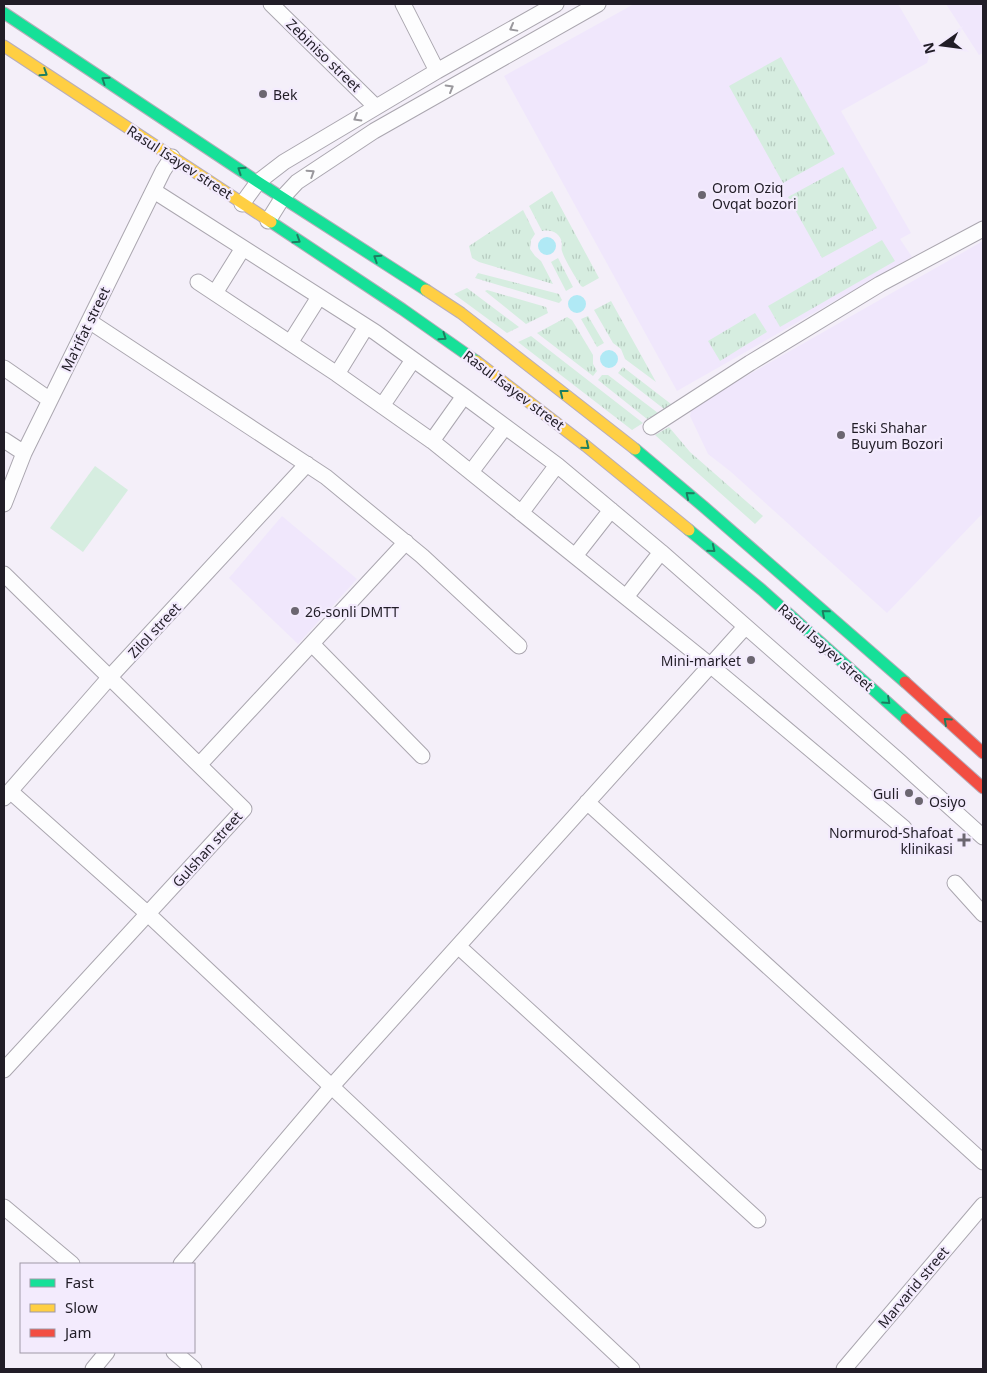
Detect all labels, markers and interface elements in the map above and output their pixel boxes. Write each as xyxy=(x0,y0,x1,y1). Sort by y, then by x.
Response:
street label: Zebiniso street xyxy=(282,14,366,96)
north arrow xyxy=(917,20,967,70)
one-way arrow xyxy=(510,21,519,31)
text: N xyxy=(918,40,939,56)
one-way arrow xyxy=(39,67,48,76)
one-way arrow xyxy=(102,77,111,86)
one-way arrow xyxy=(444,84,453,94)
place label: Bek xyxy=(273,85,298,104)
marker: Bek xyxy=(257,88,269,100)
one-way arrow xyxy=(354,111,363,121)
street label: Rasul Isayev street xyxy=(124,121,236,203)
one-way arrow xyxy=(237,167,246,176)
one-way arrow xyxy=(306,170,315,179)
place label: Orom Oziq Ovqat bozori xyxy=(712,178,797,213)
marker: Orom Oziq Ovqat bozori xyxy=(696,189,708,201)
one-way arrow xyxy=(291,234,300,243)
one-way arrow xyxy=(373,255,383,264)
street label: Ma'rifat street xyxy=(56,283,114,375)
one-way arrow xyxy=(437,331,446,340)
street label: Rasul Isayev street xyxy=(460,346,568,434)
one-way arrow xyxy=(560,390,569,398)
place label: Eski Shahar Buyum Bozori xyxy=(851,418,943,453)
marker: Eski Shahar Buyum Bozori xyxy=(835,429,847,441)
one-way arrow xyxy=(580,440,589,448)
one-way arrow xyxy=(686,492,695,501)
one-way arrow xyxy=(706,543,715,552)
street label: Zilol street xyxy=(124,598,184,662)
street label: Rasul Isayev street xyxy=(774,599,878,695)
place label: 26-sonli DMTT xyxy=(305,602,399,621)
marker: 26-sonli DMTT xyxy=(289,605,301,617)
one-way arrow xyxy=(822,610,831,619)
place label: Mini-market xyxy=(661,651,741,670)
marker: Mini-market xyxy=(745,654,757,666)
one-way arrow xyxy=(881,696,890,705)
one-way arrow xyxy=(944,718,953,727)
place label: Guli xyxy=(873,784,899,803)
marker: Guli xyxy=(903,787,915,799)
place label: Osiyo xyxy=(929,792,966,811)
marker: Osiyo xyxy=(913,795,925,807)
street label: Gulshan street xyxy=(168,807,246,891)
place label: Normurod-Shafoat klinikasi xyxy=(829,823,953,858)
marker: Normurod-Shafoat klinikasi xyxy=(957,833,971,847)
street label: Marvarid street xyxy=(873,1242,953,1332)
legend xyxy=(20,1263,195,1353)
text: Fast xyxy=(65,1272,94,1292)
text: Slow xyxy=(65,1297,98,1317)
text: Jam xyxy=(63,1322,92,1342)

